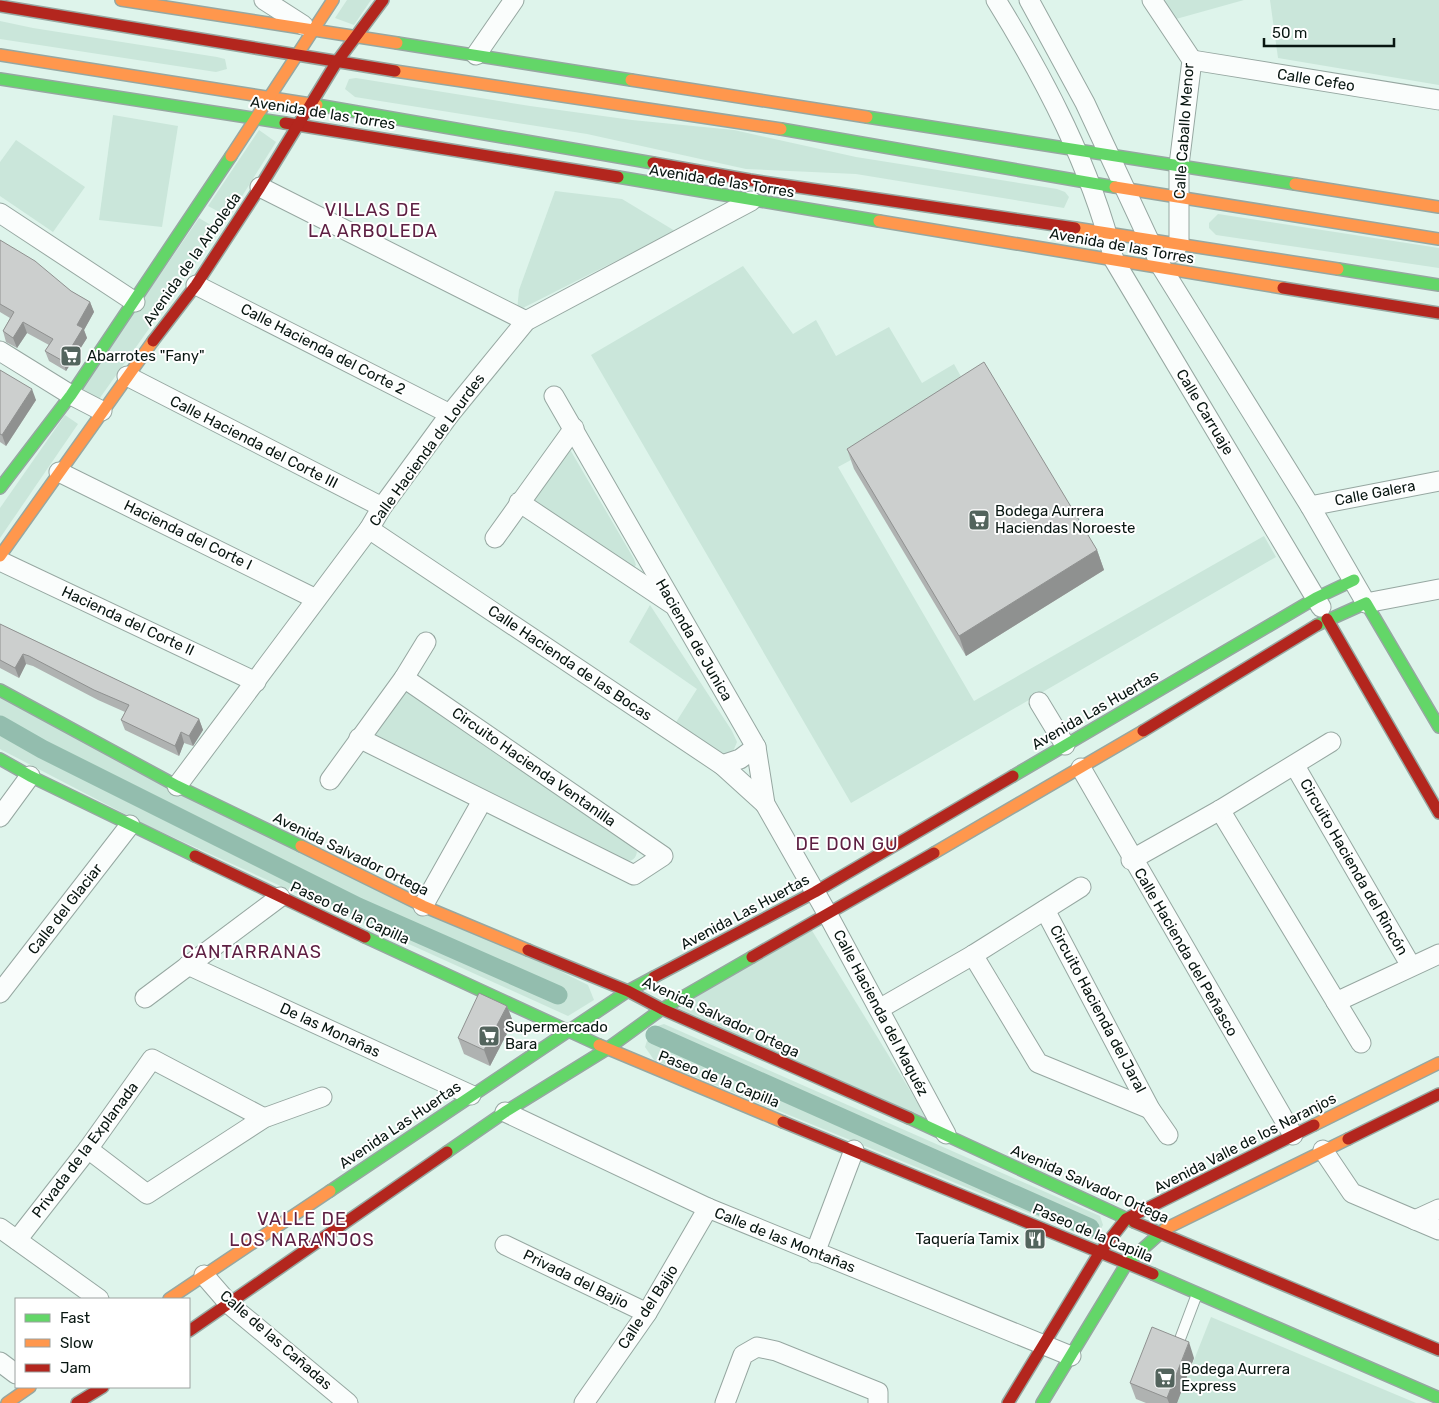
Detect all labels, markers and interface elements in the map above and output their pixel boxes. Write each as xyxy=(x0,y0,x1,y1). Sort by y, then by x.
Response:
scale bar xyxy=(1264,15,1394,47)
text: 50 m xyxy=(1272,24,1307,42)
street label: Calle Caballo Menor xyxy=(1170,62,1198,200)
street label: Calle Cefeo xyxy=(1276,65,1356,95)
street label: Avenida de las Torres xyxy=(249,93,397,133)
street label: Avenida de las Torres xyxy=(648,161,796,201)
street label: Avenida de la Arboleda xyxy=(139,189,245,329)
district label: VILLAS DE LA ARBOLEDA xyxy=(308,199,438,242)
street label: Avenida de las Torres xyxy=(1048,224,1196,268)
street label: Calle Hacienda del Corte 2 xyxy=(238,300,409,399)
supermarket icon: Abarrotes "Fany" xyxy=(59,344,83,368)
place label: Abarrotes "Fany" xyxy=(87,347,205,365)
street label: Calle Carruaje xyxy=(1172,366,1238,458)
street label: Calle Hacienda de Lourdes xyxy=(366,370,489,530)
street label: Calle Hacienda del Corte III xyxy=(167,392,341,492)
street label: Calle Galera xyxy=(1333,476,1417,510)
street label: Hacienda del Corte I xyxy=(121,496,255,574)
place label: Bodega Aurrera Haciendas Noroeste xyxy=(995,502,1135,537)
supermarket icon: Bodega Aurrera Haciendas Noroeste xyxy=(967,508,991,532)
street label: Hacienda de Junica xyxy=(652,576,736,704)
street label: Hacienda del Corte II xyxy=(59,582,197,660)
street label: Calle Hacienda de las Bocas xyxy=(485,601,656,725)
street label: Avenida Las Huertas xyxy=(1028,666,1162,754)
street label: Circuito Hacienda Ventanilla xyxy=(449,703,619,831)
street label: Circuito Hacienda del Rincón xyxy=(1296,776,1412,958)
street label: Avenida Salvador Ortega xyxy=(270,808,432,900)
district label: DE DON GU xyxy=(795,833,899,855)
street label: Calle del Glaciar xyxy=(24,860,106,958)
street label: Calle Hacienda del Peñasco xyxy=(1130,865,1242,1039)
street label: Avenida Las Huertas xyxy=(678,870,813,954)
street label: Paseo de la Capilla xyxy=(288,878,412,948)
street label: Circuito Hacienda del Jaral xyxy=(1046,922,1150,1096)
street label: Calle Hacienda del Maquéz xyxy=(829,927,933,1100)
district label: CANTARRANAS xyxy=(182,941,322,963)
street label: Avenida Salvador Ortega xyxy=(640,973,802,1061)
street label: De las Monañas xyxy=(277,999,383,1061)
place label: Supermercado Bara xyxy=(505,1018,608,1053)
supermarket icon: Supermercado Bara xyxy=(477,1024,501,1048)
street label: Paseo de la Capilla xyxy=(656,1046,782,1112)
street label: Avenida Las Huertas xyxy=(336,1077,465,1173)
street label: Privada de la Explanada xyxy=(28,1079,142,1221)
street label: Avenida Valle de los Naranjos xyxy=(1151,1089,1339,1197)
street label: Avenida Salvador Ortega xyxy=(1008,1141,1172,1227)
street label: Paseo de la Capilla xyxy=(1030,1199,1156,1267)
street label: Calle de las Montañas xyxy=(712,1203,858,1277)
district label: VALLE DE LOS NARANJOS xyxy=(229,1208,375,1251)
restaurant icon: Taquería Tamix xyxy=(1023,1227,1047,1251)
place label: Taquería Tamix xyxy=(916,1230,1019,1248)
street label: Privada del Bajio xyxy=(520,1246,632,1312)
street label: Calle del Bajio xyxy=(614,1262,682,1352)
street label: Calle de las Cañadas xyxy=(216,1286,336,1394)
legend xyxy=(15,1298,190,1388)
text: Fast xyxy=(60,1309,90,1327)
text: Slow xyxy=(60,1334,93,1352)
text: Jam xyxy=(60,1359,91,1377)
place label: Bodega Aurrera Express xyxy=(1181,1360,1290,1395)
supermarket icon: Bodega Aurrera Express xyxy=(1153,1366,1177,1390)

